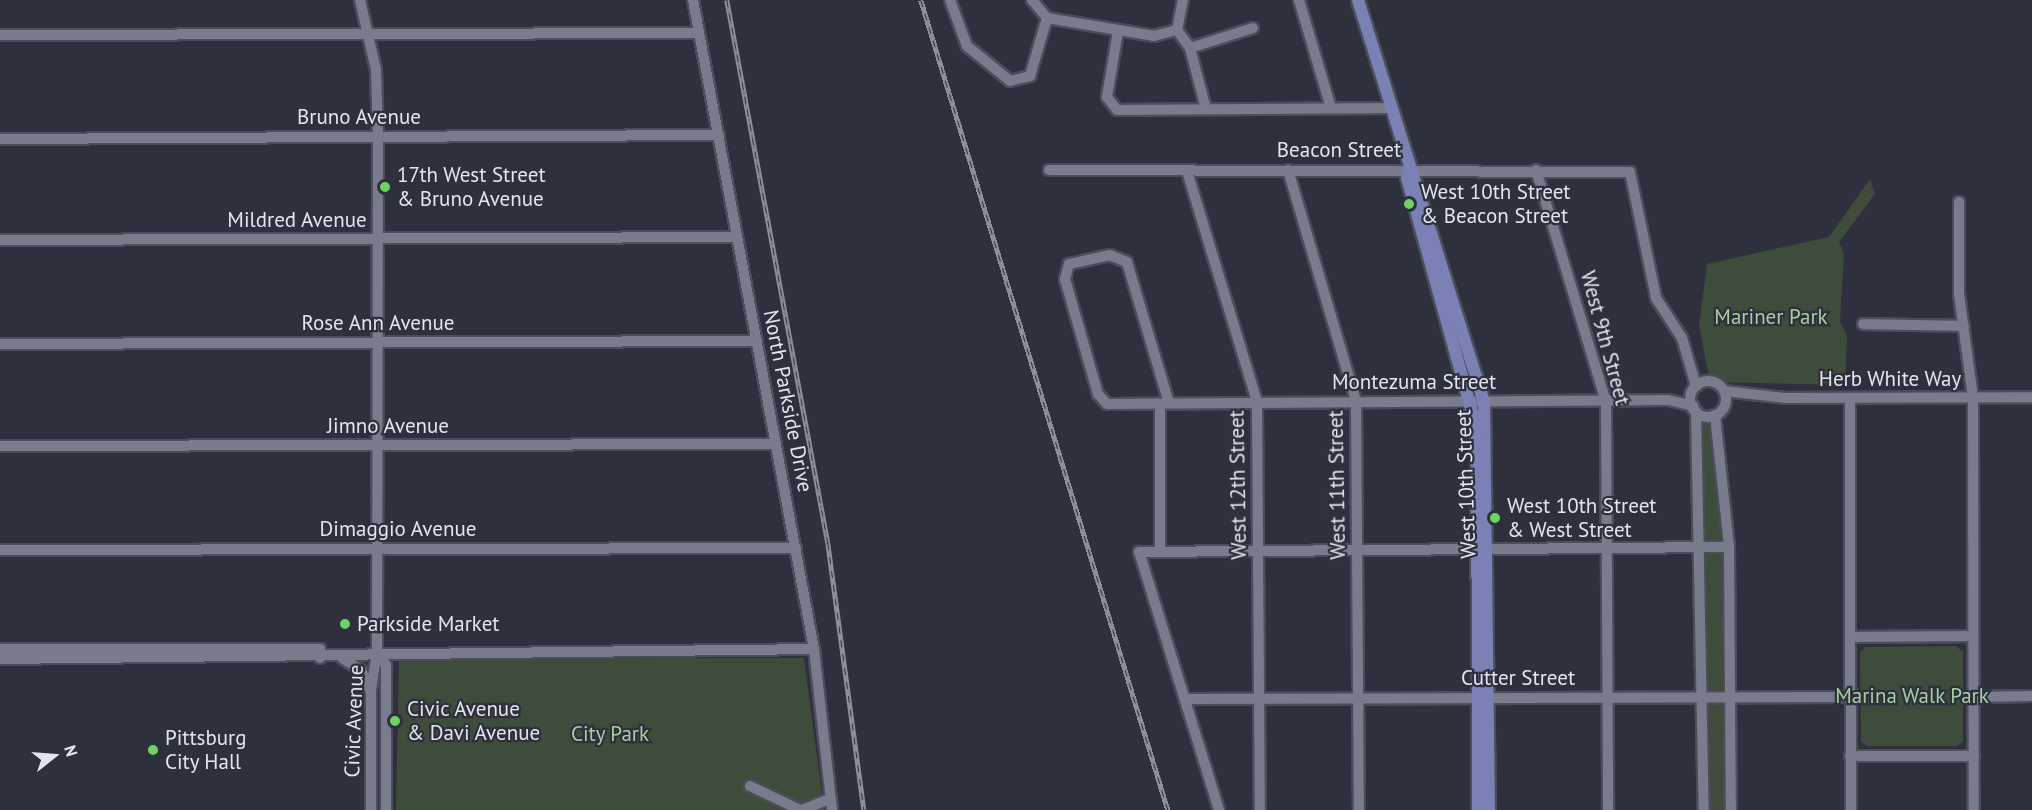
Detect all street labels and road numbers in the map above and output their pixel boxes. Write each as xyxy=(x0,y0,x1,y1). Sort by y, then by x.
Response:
street label: Bruno Avenue xyxy=(297,104,421,130)
street label: Beacon Street xyxy=(1277,137,1401,163)
street label: Mildred Avenue xyxy=(227,207,367,233)
street label: West 9th Street xyxy=(1575,268,1635,408)
street label: North Parkside Drive xyxy=(758,308,818,494)
street label: Rose Ann Avenue xyxy=(301,310,455,336)
street label: Herb White Way xyxy=(1818,366,1962,392)
street label: Montezuma Street xyxy=(1332,369,1496,395)
street label: West 10th Street xyxy=(1451,409,1481,559)
street label: West 12th Street xyxy=(1224,410,1252,560)
street label: West 11th Street xyxy=(1323,410,1351,560)
street label: Jimno Avenue xyxy=(327,413,449,439)
street label: Dimaggio Avenue xyxy=(319,516,477,542)
street label: Civic Avenue xyxy=(339,664,369,778)
street label: Cutter Street xyxy=(1461,665,1575,691)

